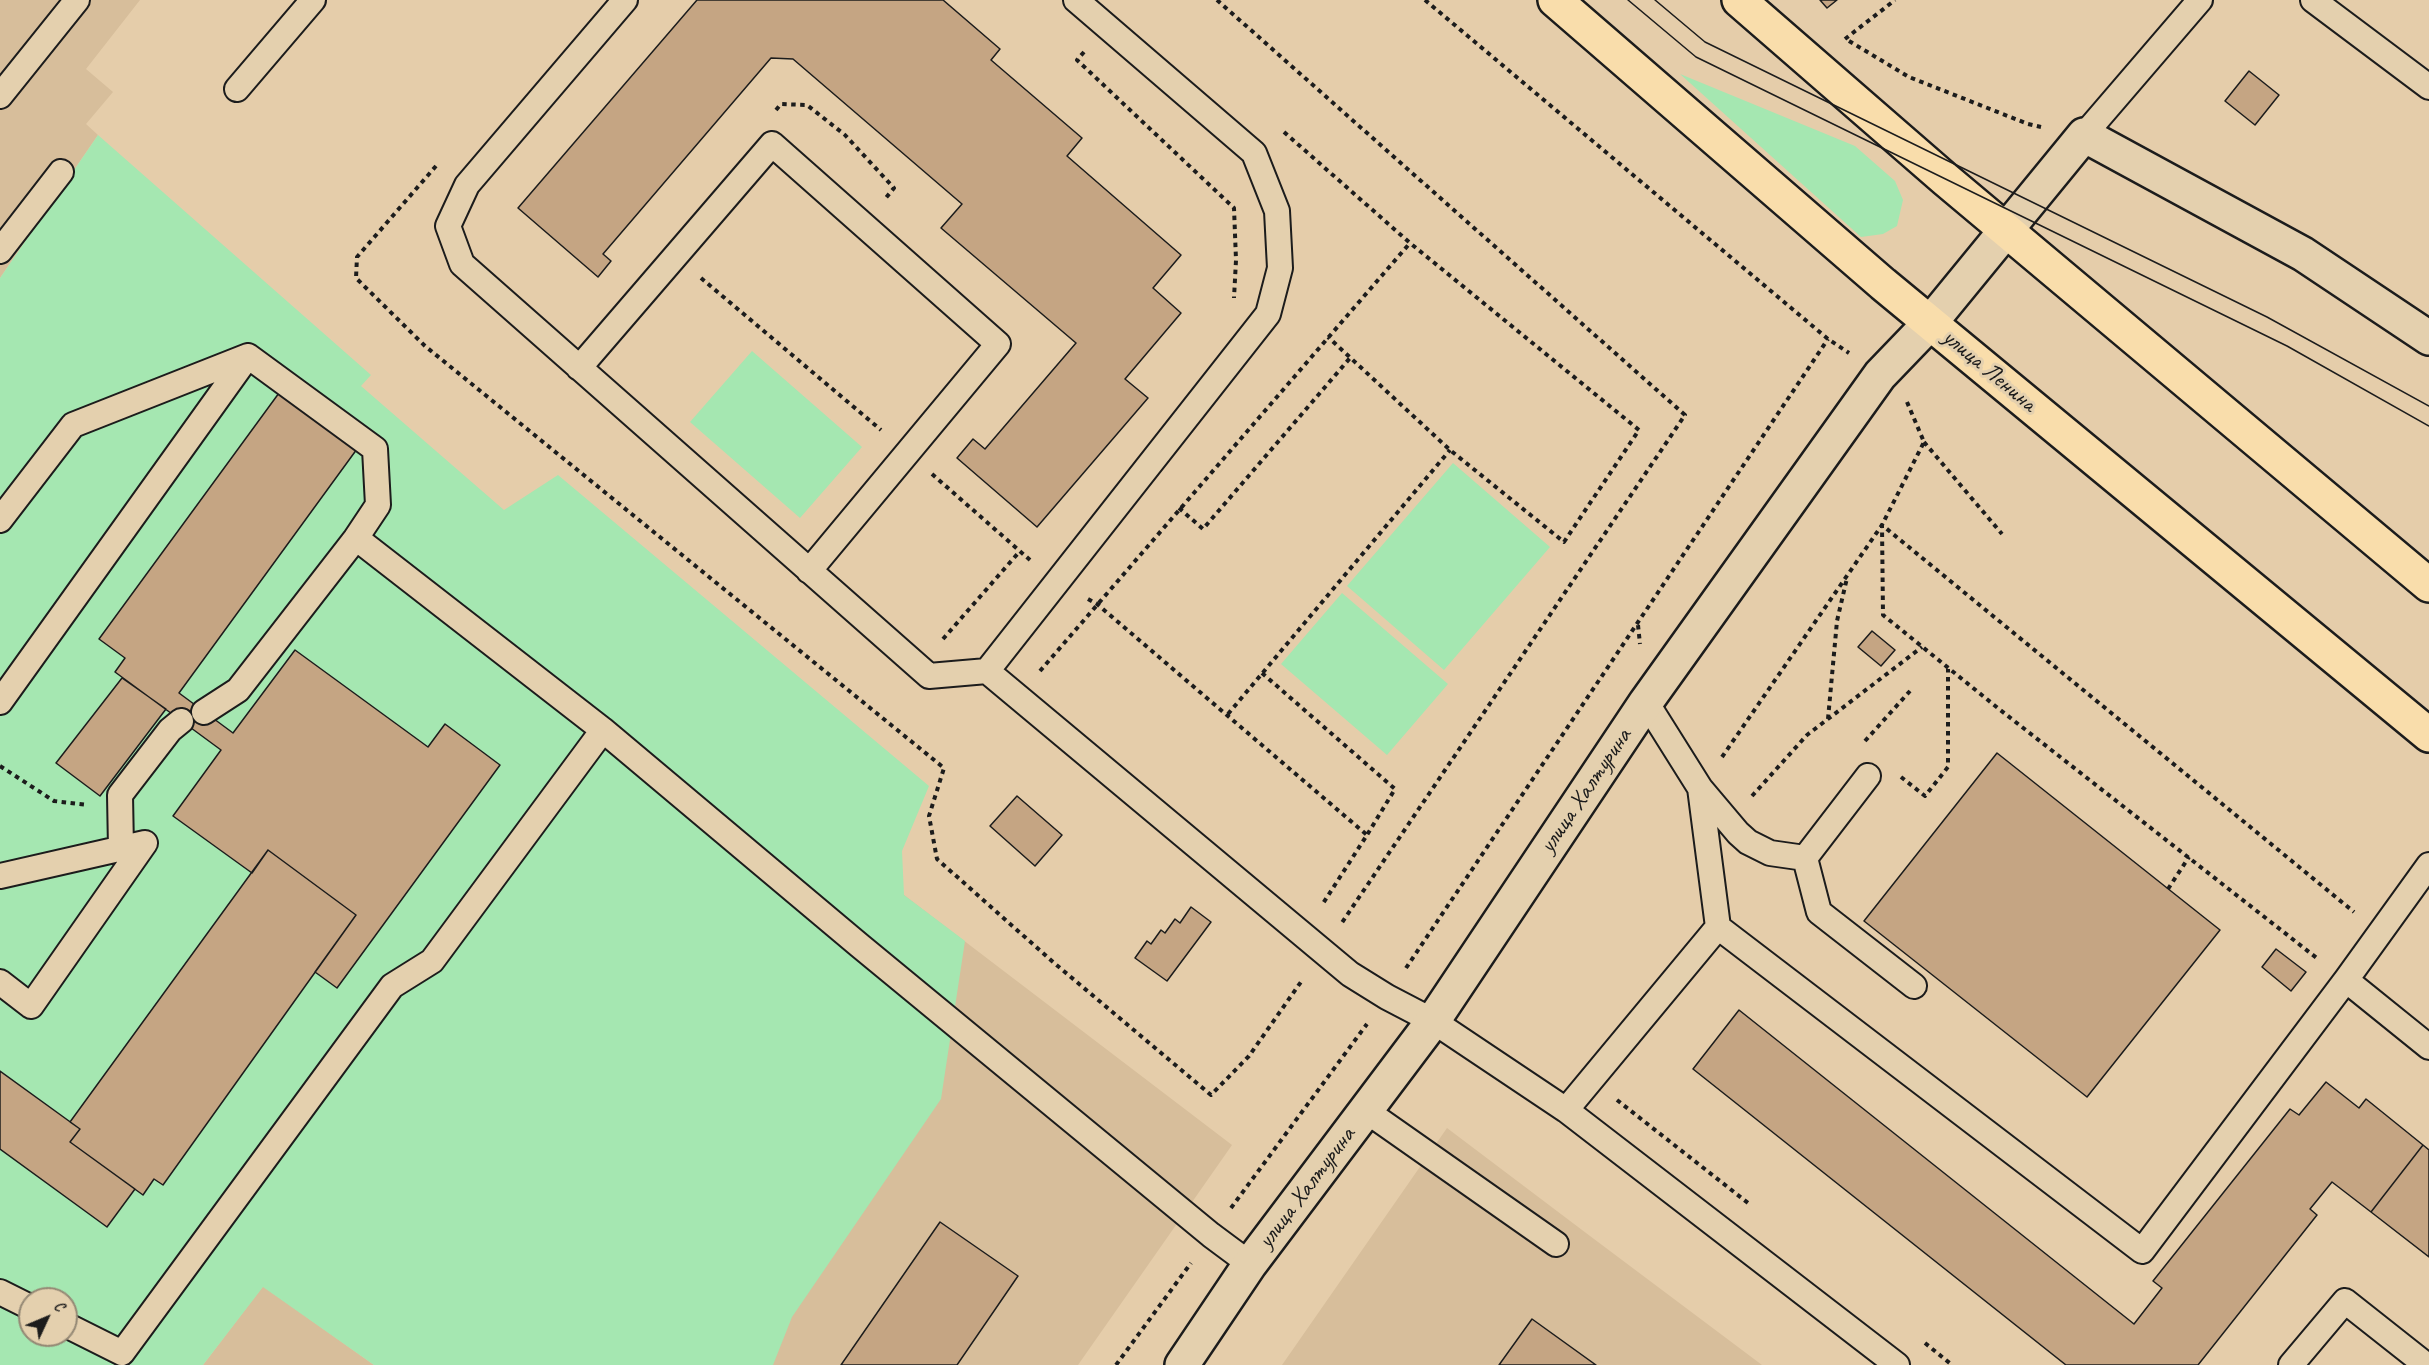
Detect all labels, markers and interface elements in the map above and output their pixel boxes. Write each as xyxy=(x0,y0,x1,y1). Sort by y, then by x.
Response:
street label: улица Ленина xyxy=(1936,323,2042,419)
street label: улица Халтурина xyxy=(1534,723,1638,859)
street label: улица Халтурина xyxy=(1252,1122,1362,1254)
north arrow xyxy=(18,1287,78,1347)
text: С xyxy=(50,1296,69,1316)

